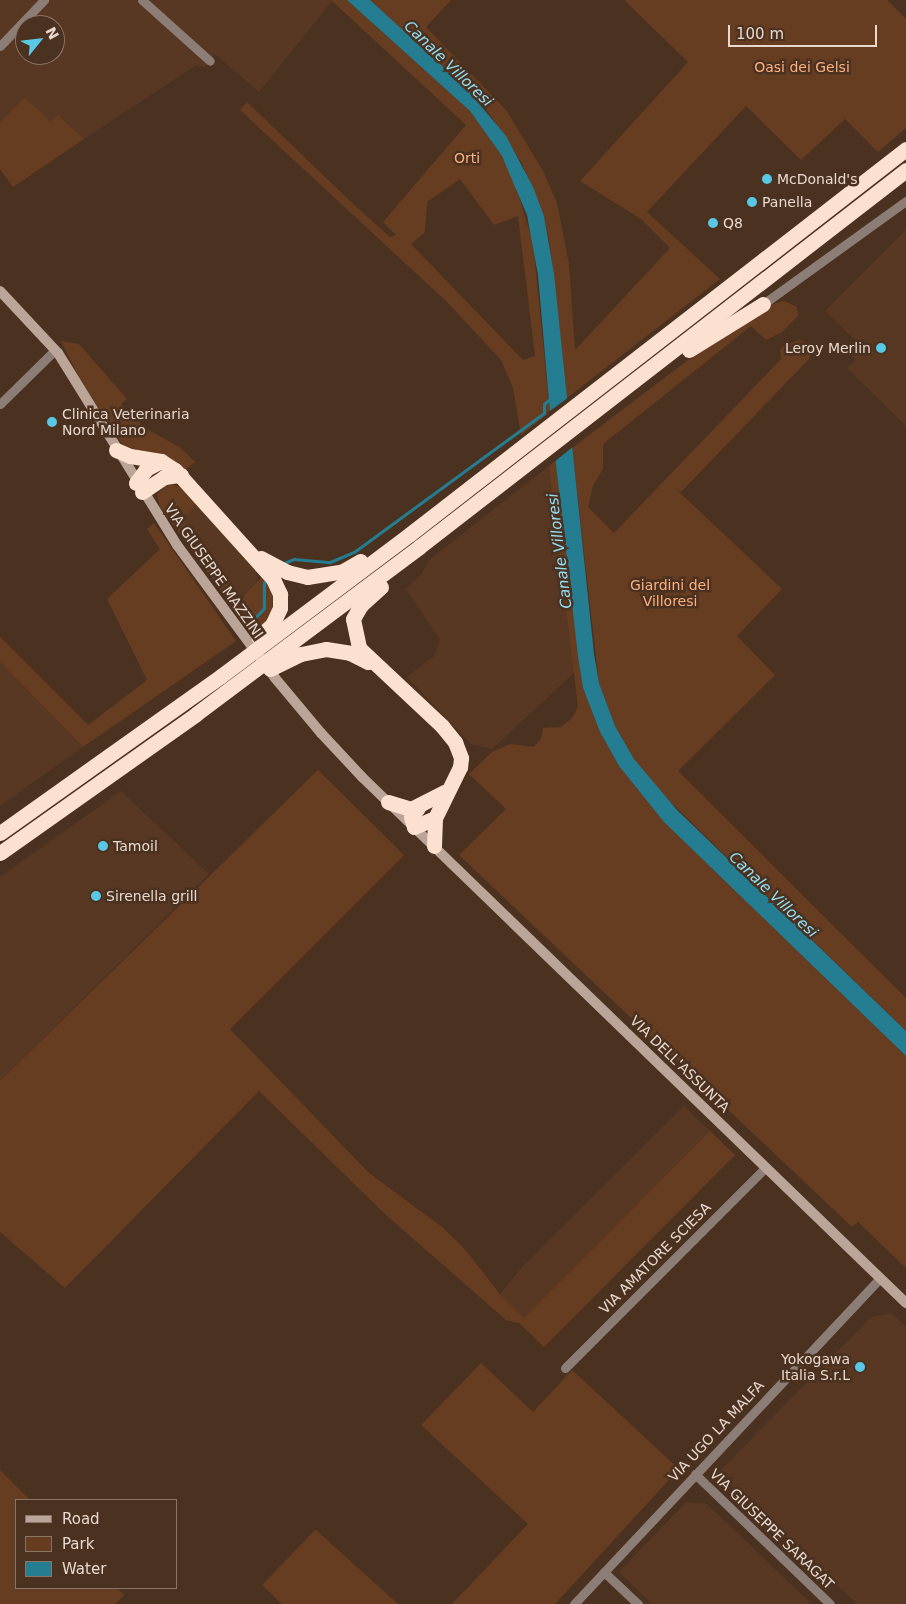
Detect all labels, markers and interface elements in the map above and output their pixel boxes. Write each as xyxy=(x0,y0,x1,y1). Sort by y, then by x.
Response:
north arrow xyxy=(15,15,65,65)
scale bar xyxy=(731,15,880,47)
water label: Canale Villoresi xyxy=(400,17,496,111)
text: N xyxy=(42,24,62,42)
text: 100 m xyxy=(736,25,784,43)
park label: Oasi dei Gelsi xyxy=(754,59,850,75)
park label: Orti xyxy=(454,150,480,166)
place label: McDonald's xyxy=(777,171,857,187)
marker: McDonald's xyxy=(761,173,773,185)
place label: Panella xyxy=(762,194,812,210)
marker: Panella xyxy=(746,196,758,208)
place label: Q8 xyxy=(723,215,743,231)
marker: Q8 xyxy=(707,217,719,229)
place label: Leroy Merlin xyxy=(785,340,871,356)
marker: Leroy Merlin xyxy=(875,342,887,354)
place label: Clinica Veterinaria Nord Milano xyxy=(62,406,190,438)
marker: Clinica Veterinaria Nord Milano xyxy=(46,416,58,428)
water label: Canale Villoresi xyxy=(544,492,576,610)
street label: VIA GIUSEPPE MAZZINI xyxy=(161,500,267,642)
park label: Giardini del Villoresi xyxy=(630,577,710,610)
place label: Tamoil xyxy=(113,838,158,854)
marker: Tamoil xyxy=(97,840,109,852)
water label: Canale Villoresi xyxy=(725,848,821,942)
place label: Sirenella grill xyxy=(106,888,197,904)
marker: Sirenella grill xyxy=(90,890,102,902)
street label: VIA DELL'ASSUNTA xyxy=(627,1012,733,1116)
street label: VIA AMATORE SCIESA xyxy=(596,1199,714,1317)
place label: Yokogawa Italia S.r.L xyxy=(781,1351,850,1384)
marker: Yokogawa Italia S.r.L xyxy=(854,1361,866,1373)
street label: VIA UGO LA MALFA xyxy=(665,1377,767,1485)
street label: VIA GIUSEPPE SARAGAT xyxy=(706,1465,838,1593)
legend xyxy=(15,1499,178,1589)
text: Road xyxy=(62,1510,100,1528)
text: Park xyxy=(62,1535,94,1553)
text: Water xyxy=(62,1560,106,1578)

